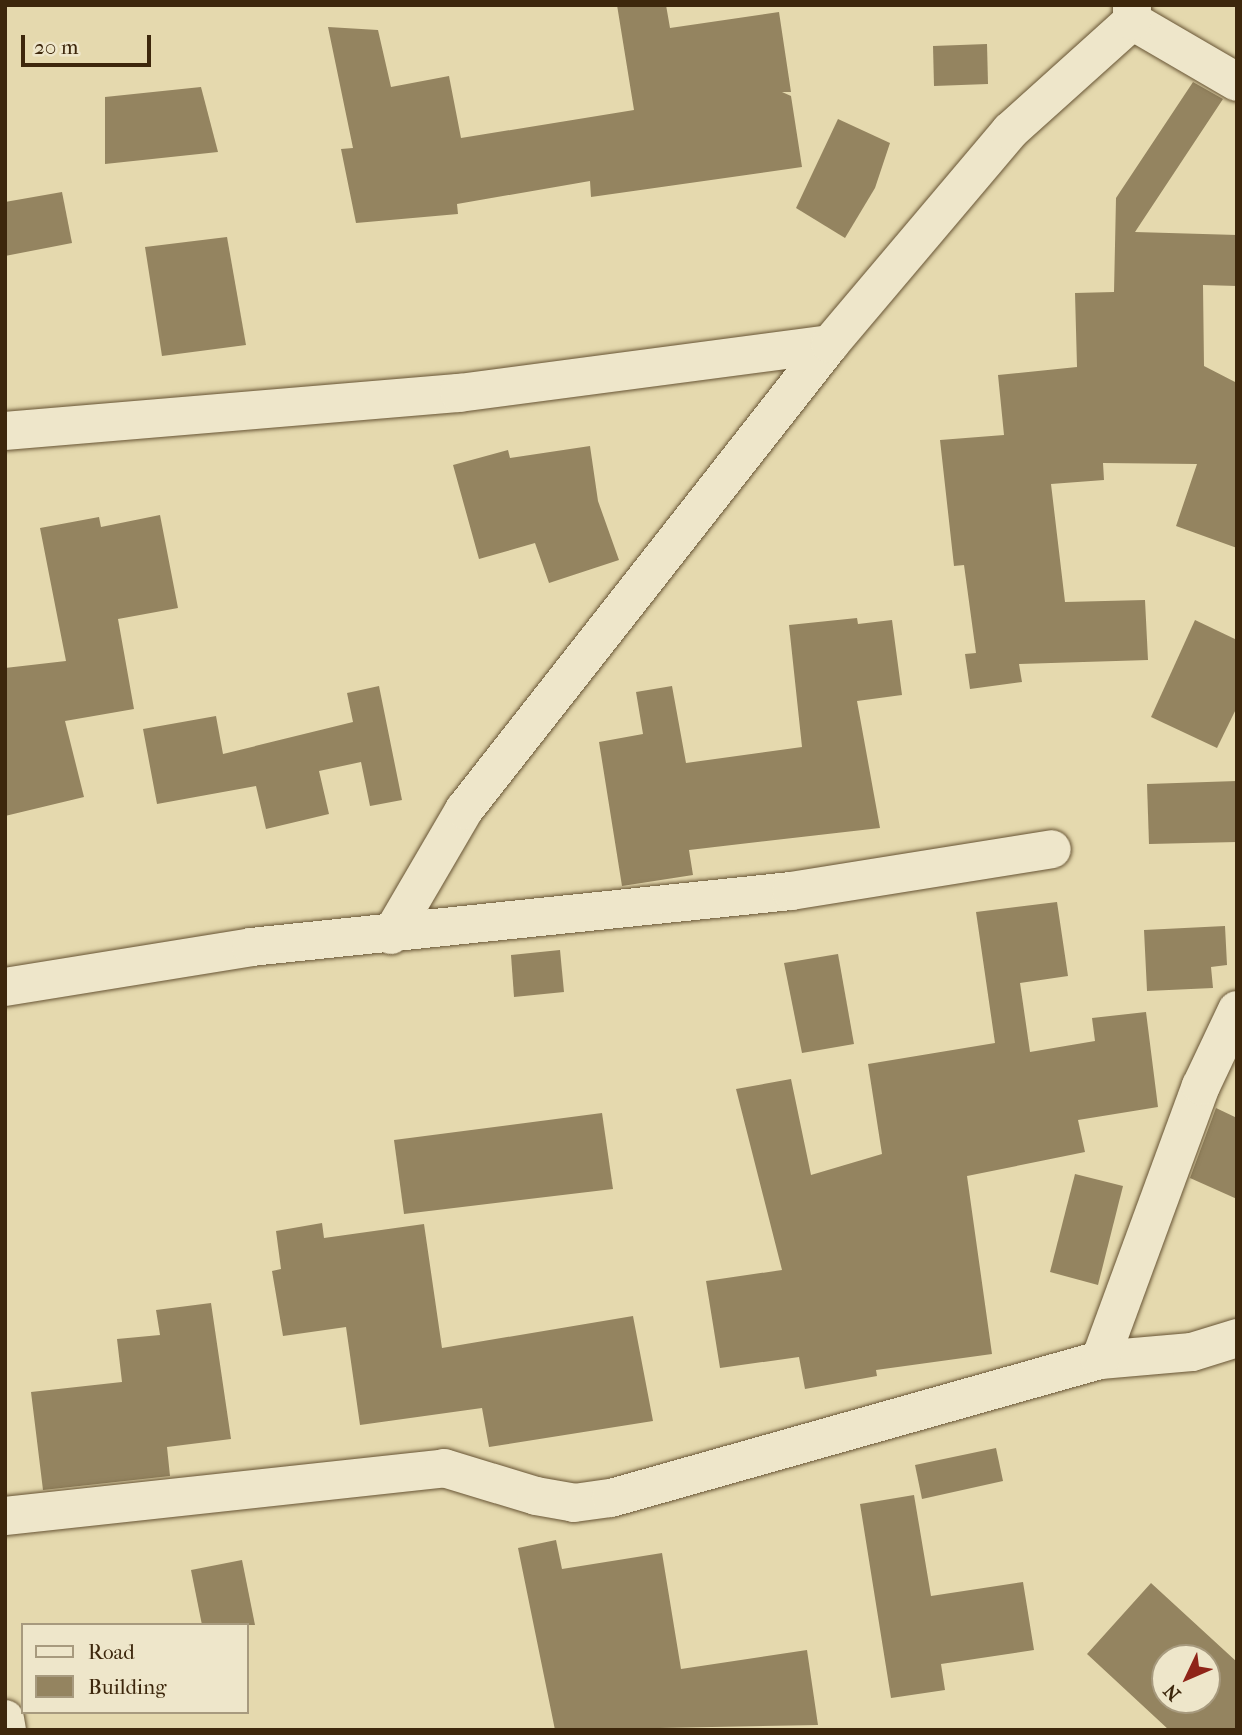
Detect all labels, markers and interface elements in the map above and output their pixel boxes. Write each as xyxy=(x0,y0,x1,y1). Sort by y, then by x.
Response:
scale bar xyxy=(24,21,154,65)
text: 20 m xyxy=(34,35,78,59)
legend xyxy=(21,1623,248,1714)
text: Road xyxy=(88,1640,135,1664)
north arrow xyxy=(1151,1644,1221,1714)
text: Building xyxy=(88,1675,166,1699)
text: N xyxy=(1159,1679,1185,1705)

